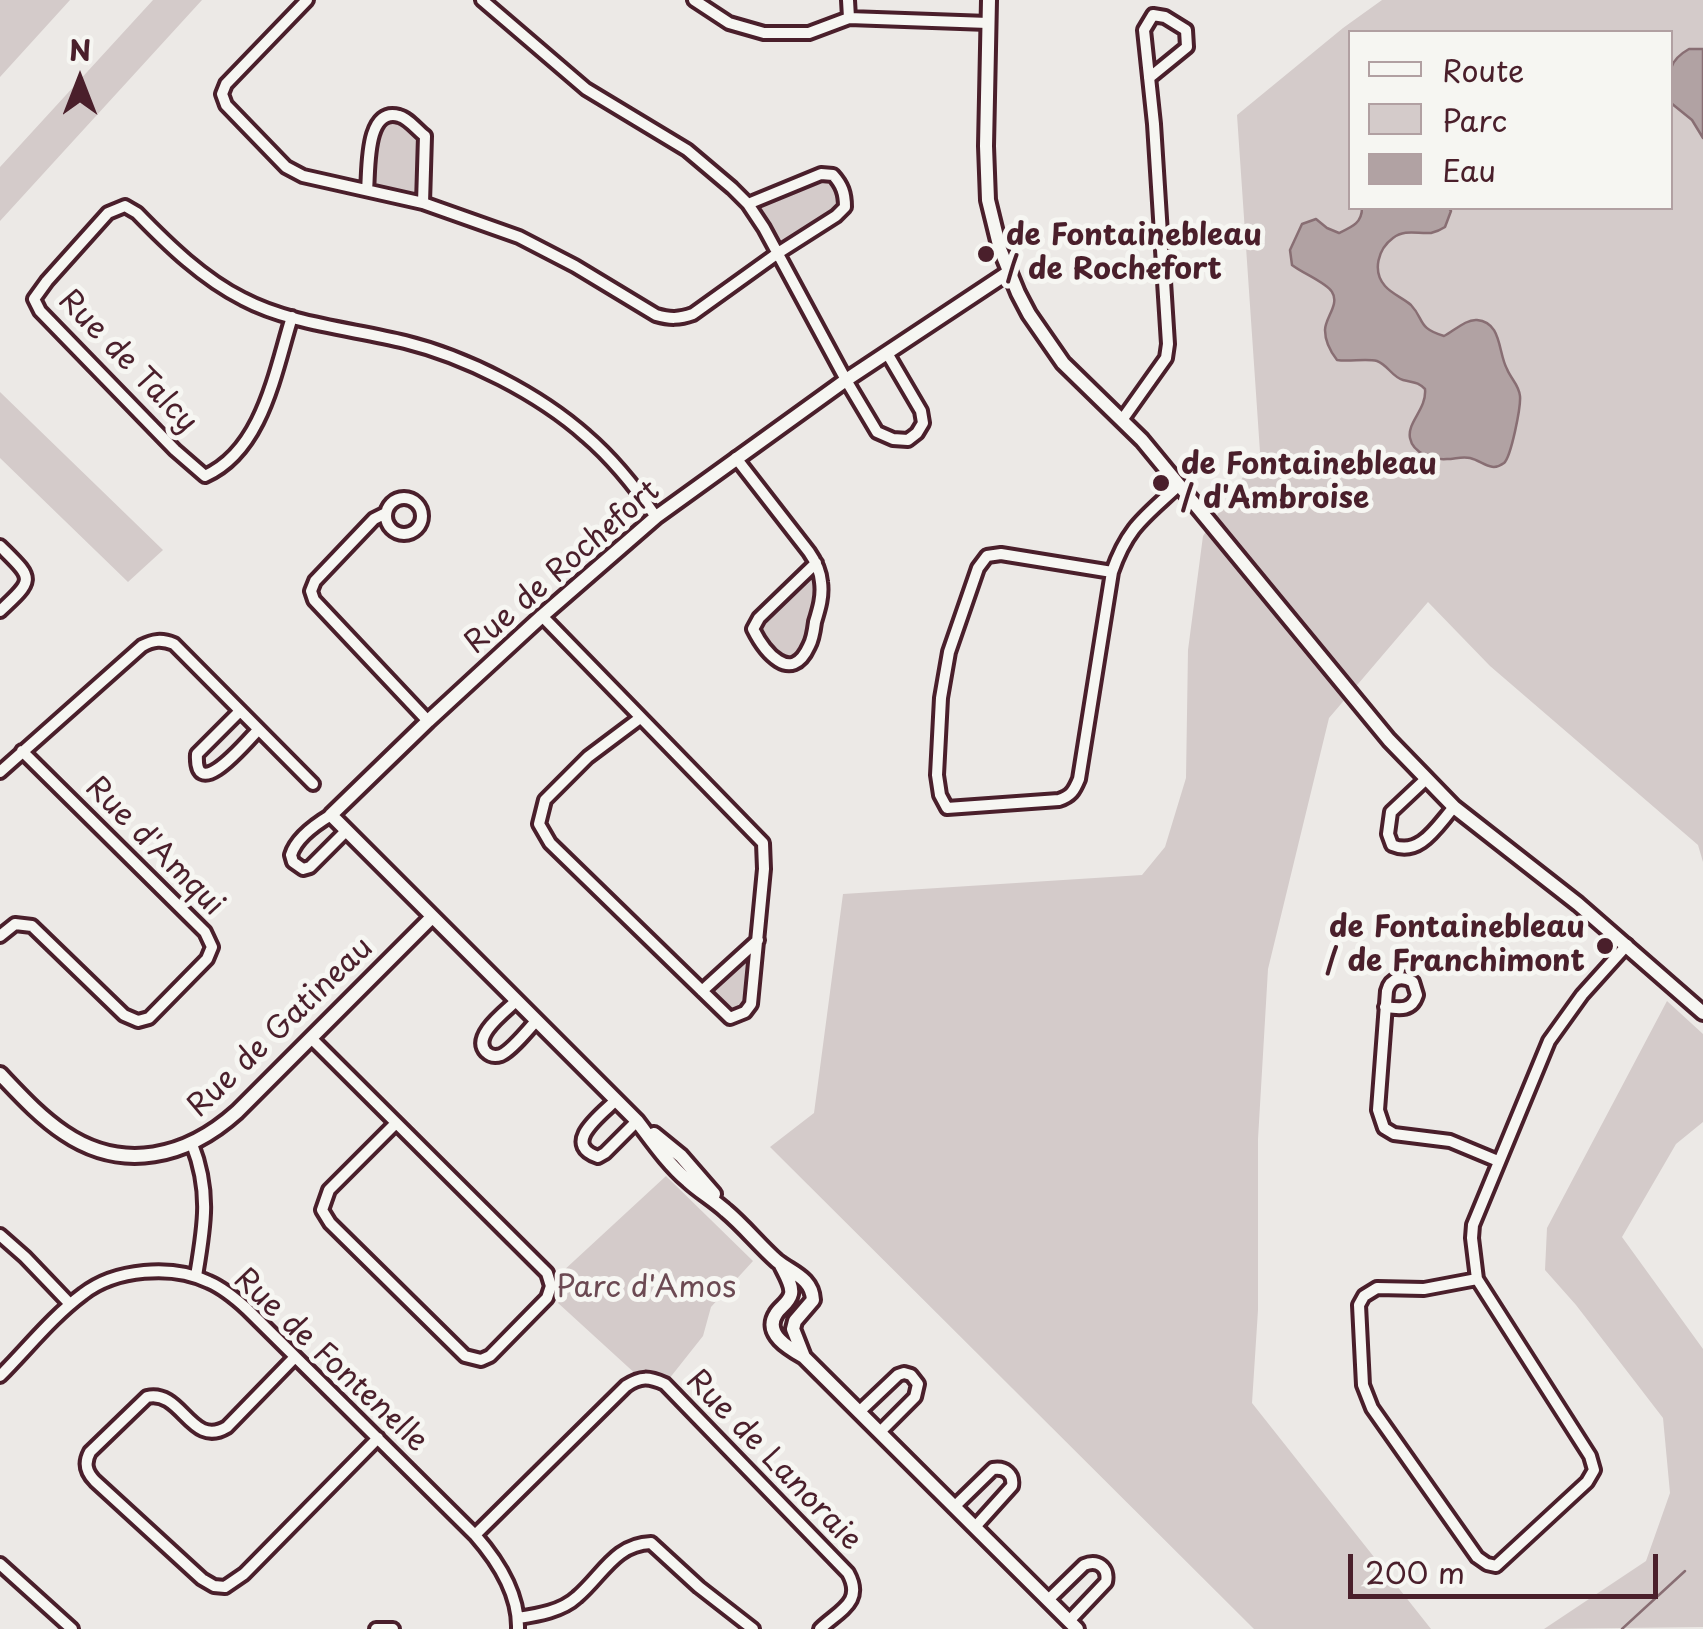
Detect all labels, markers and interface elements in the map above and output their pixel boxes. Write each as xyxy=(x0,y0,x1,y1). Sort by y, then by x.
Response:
text: N xyxy=(69,28,91,71)
north arrow xyxy=(30,30,130,130)
legend xyxy=(1348,30,1673,210)
text: Route xyxy=(1442,47,1524,92)
text: Parc xyxy=(1442,97,1507,142)
text: Eau xyxy=(1442,147,1496,192)
place label: de Fontainebleau / de Rochefort xyxy=(1006,219,1262,290)
marker: de Fontainebleau / de Rochefort xyxy=(975,243,997,265)
street label: Rue de Talcy xyxy=(50,283,204,441)
place label: de Fontainebleau / d'Ambroise xyxy=(1181,448,1437,518)
marker: de Fontainebleau / d'Ambroise xyxy=(1150,472,1172,494)
street label: Rue de Rochefort xyxy=(458,474,668,662)
street label: Rue d'Amqui xyxy=(77,770,231,924)
place label: de Fontainebleau / de Franchimont xyxy=(1326,911,1585,982)
street label: Rue de Gatineau xyxy=(181,931,381,1125)
marker: de Fontainebleau / de Franchimont xyxy=(1594,935,1616,957)
street label: Rue de Fontenelle xyxy=(226,1262,434,1460)
park label: Parc d'Amos xyxy=(556,1271,736,1307)
street label: Rue de Lanoraie xyxy=(678,1363,868,1559)
scale bar xyxy=(1353,1534,1663,1596)
text: 200 m xyxy=(1365,1549,1465,1594)

